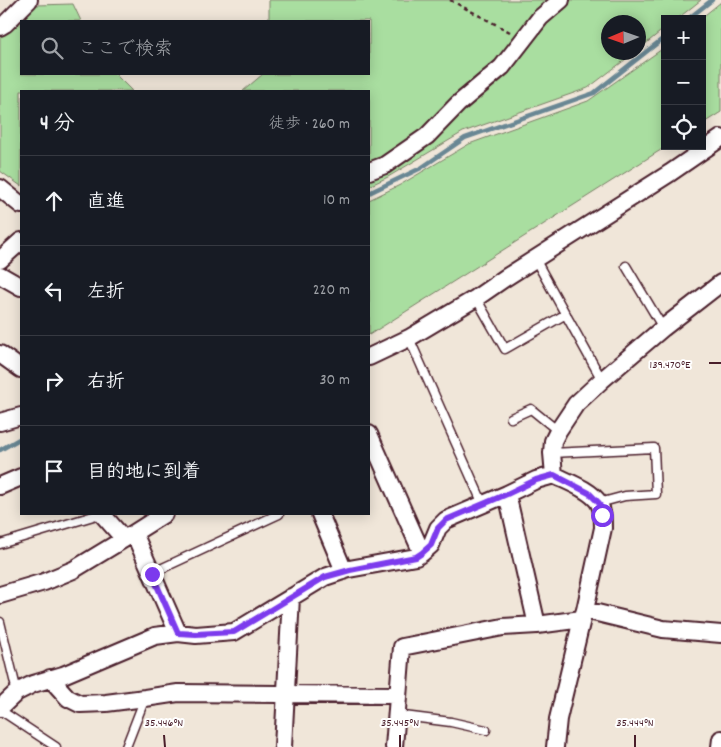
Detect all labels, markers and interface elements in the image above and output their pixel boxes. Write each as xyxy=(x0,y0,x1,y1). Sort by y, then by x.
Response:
north arrow xyxy=(601,15,646,60)
map controls xyxy=(661,15,706,150)
button: + xyxy=(661,15,706,60)
search box xyxy=(20,20,370,75)
icon: search xyxy=(38,34,66,62)
text: ここで検索 xyxy=(78,37,173,64)
button: − xyxy=(661,60,706,105)
button: locate xyxy=(661,105,706,150)
text: 4 分 xyxy=(40,110,75,140)
text: 徒歩 · 260 m xyxy=(269,113,350,136)
icon: ahead xyxy=(40,187,68,215)
text: 10 m xyxy=(323,189,350,212)
text: 直進 xyxy=(87,190,125,217)
icon: left xyxy=(40,277,68,305)
text: 220 m xyxy=(313,279,350,302)
text: 左折 xyxy=(87,280,125,307)
text: 139.470°E xyxy=(650,357,691,374)
icon: right xyxy=(40,367,68,395)
text: 30 m xyxy=(320,369,350,392)
text: 右折 xyxy=(87,370,125,397)
icon: arrive xyxy=(40,457,68,485)
text: 目的地に到着 xyxy=(87,460,201,487)
route start xyxy=(591,504,614,527)
route end xyxy=(141,563,164,586)
text: 35.446°N xyxy=(145,715,183,732)
text: 35.445°N xyxy=(381,715,419,732)
text: 35.444°N xyxy=(616,715,654,732)

